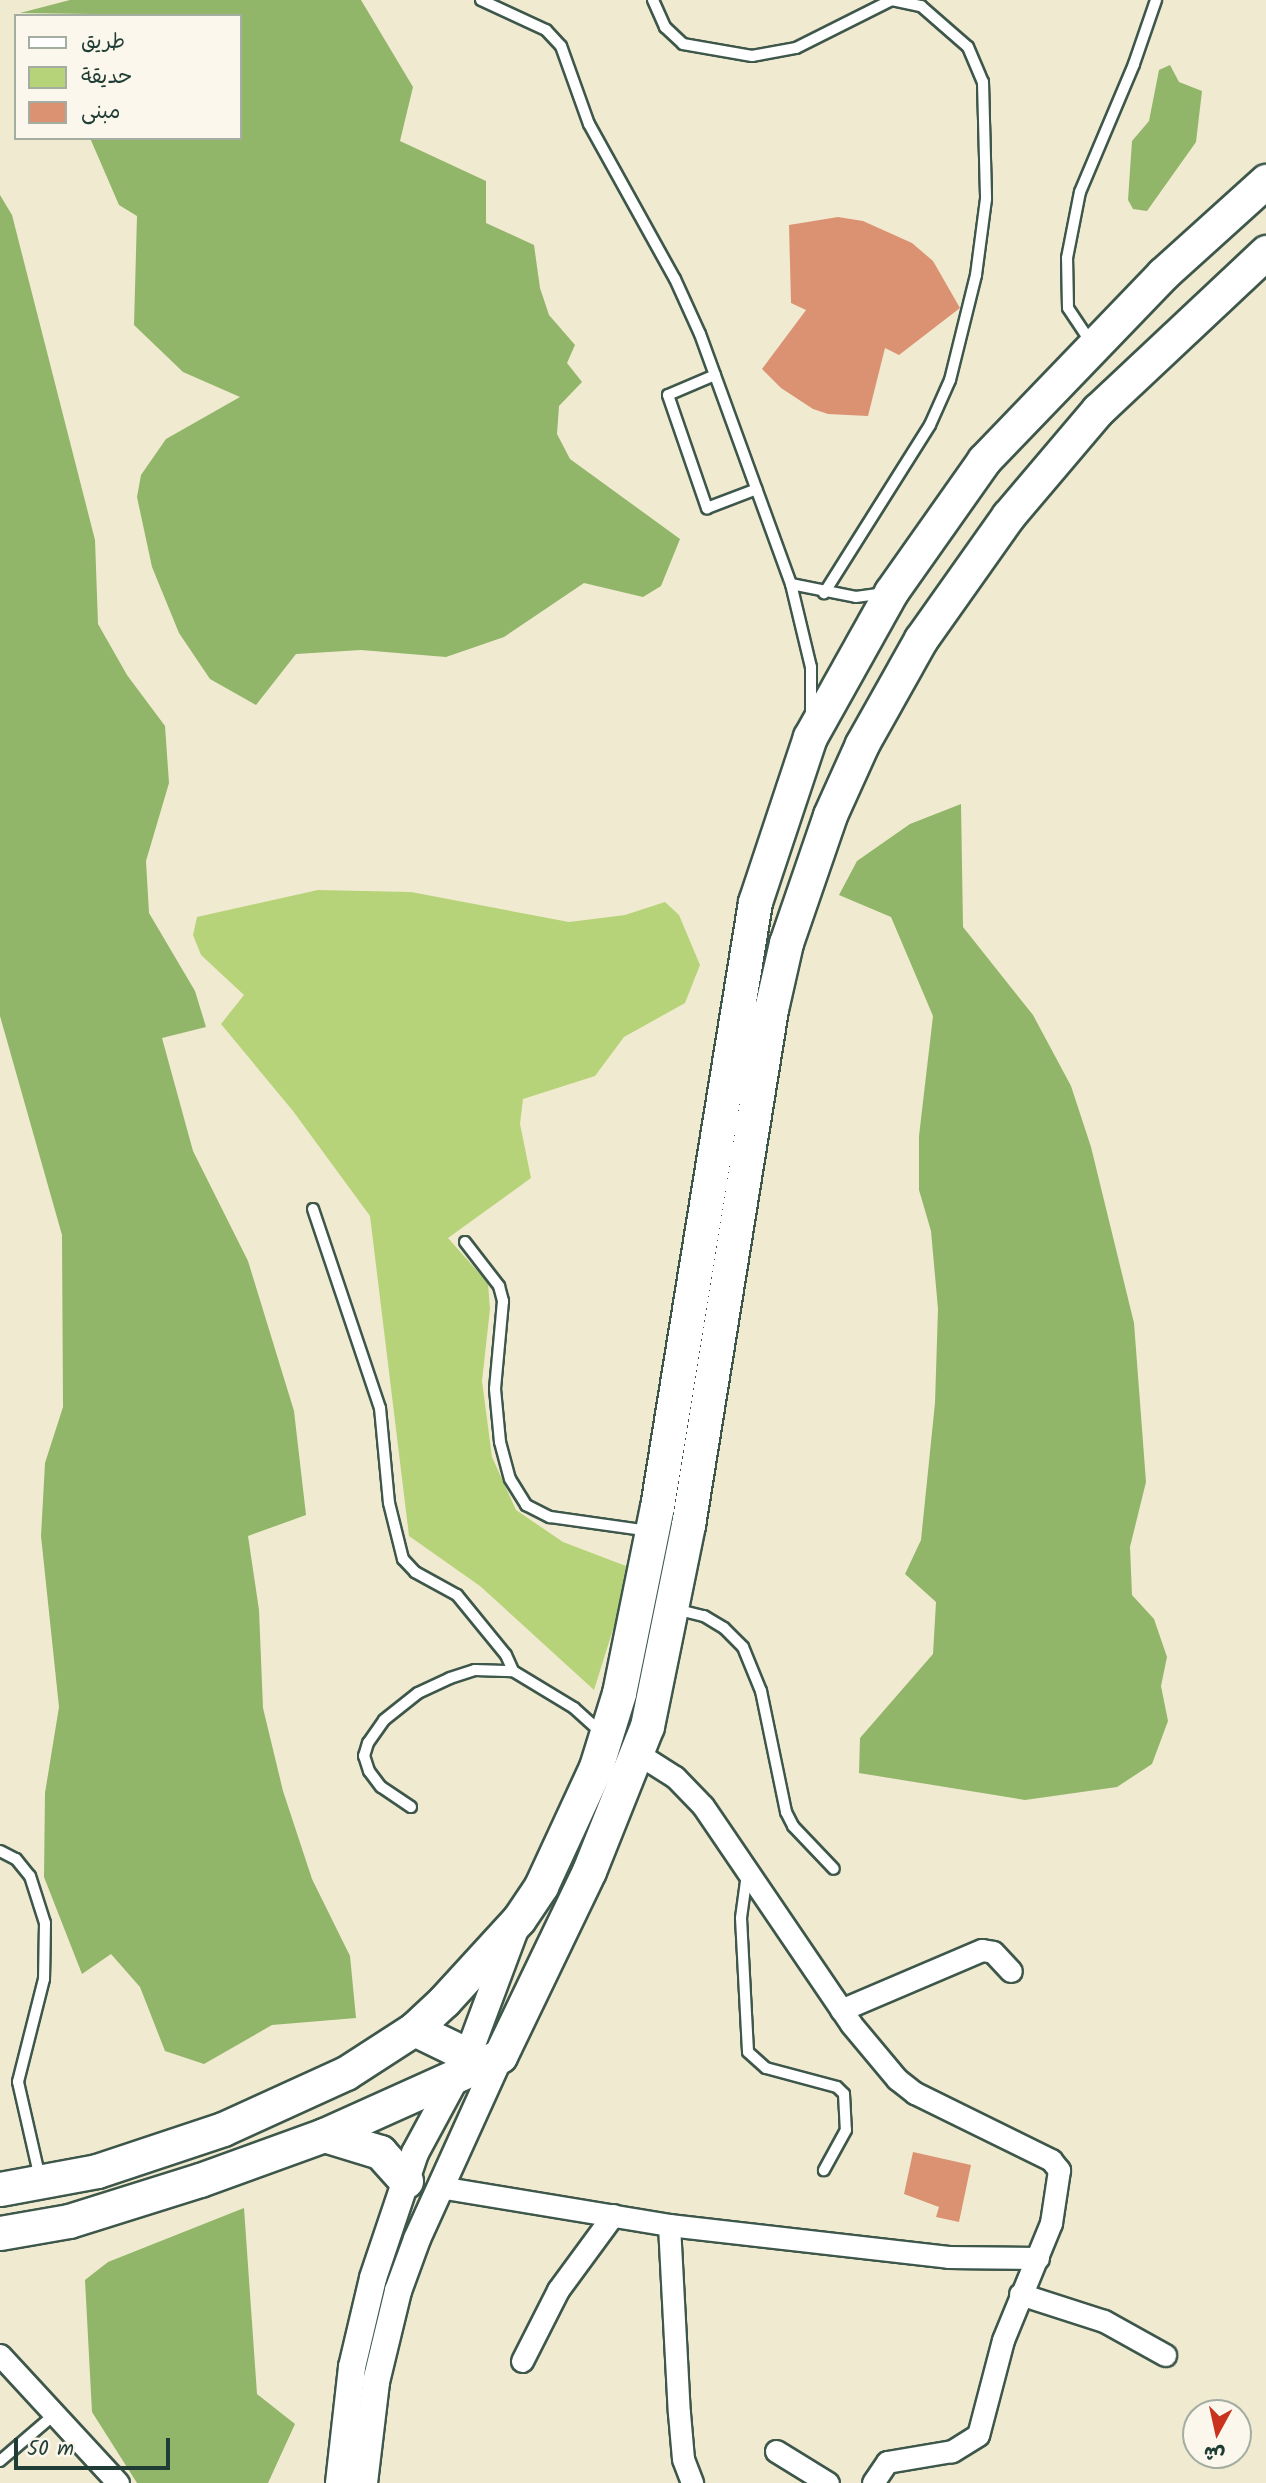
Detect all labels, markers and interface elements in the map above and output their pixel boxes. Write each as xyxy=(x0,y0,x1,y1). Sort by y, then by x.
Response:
legend xyxy=(14,14,242,140)
text: طريق xyxy=(81,26,125,59)
text: حديقة xyxy=(81,61,132,94)
text: مبنى xyxy=(81,96,120,129)
north arrow xyxy=(1182,2399,1252,2469)
scale bar xyxy=(18,2424,173,2468)
text: 50 m xyxy=(27,2433,74,2466)
text: ش xyxy=(1202,2437,1227,2469)

